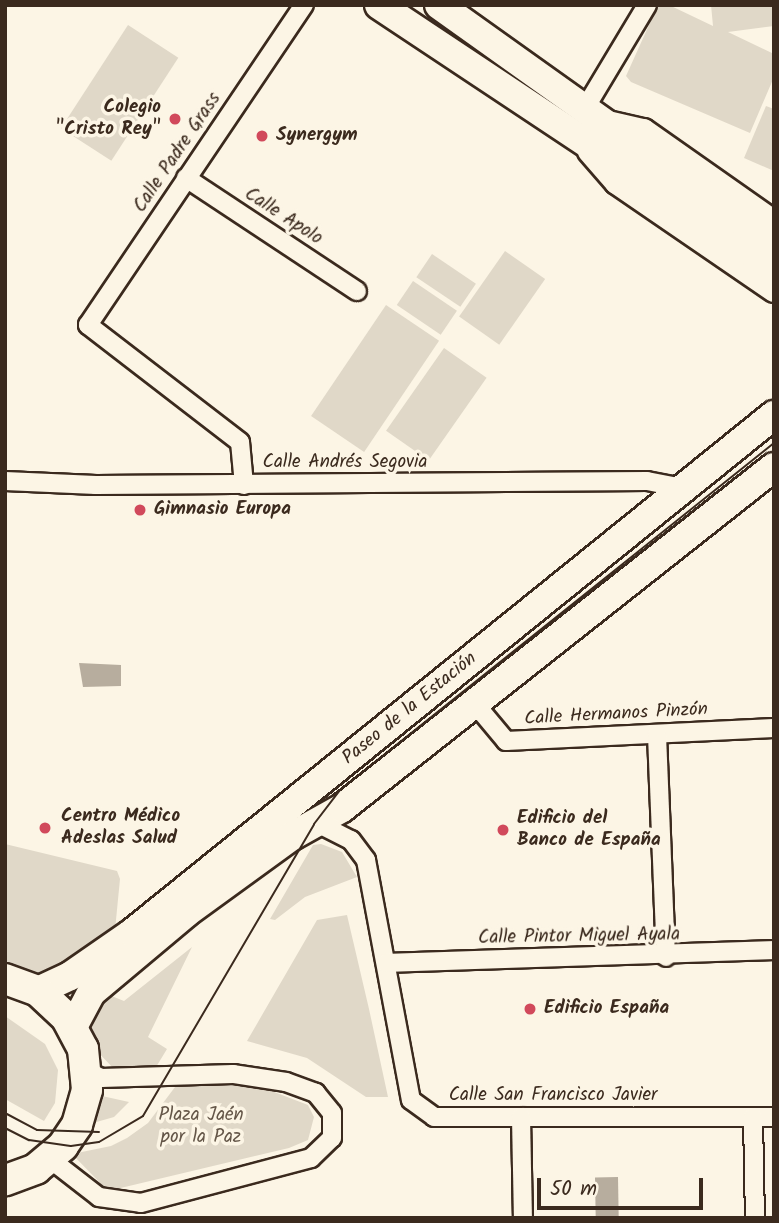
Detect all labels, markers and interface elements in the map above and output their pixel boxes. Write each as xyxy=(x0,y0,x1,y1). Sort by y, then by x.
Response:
street label: Calle Padre Grass xyxy=(129,89,227,217)
place label: Colegio "Cristo Rey" xyxy=(55,97,161,141)
marker: Colegio "Cristo Rey" xyxy=(167,111,183,127)
place label: Synergym xyxy=(276,125,358,147)
marker: Synergym xyxy=(254,128,270,144)
street label: Calle Apolo xyxy=(240,183,326,251)
street label: Calle Andrés Segovia xyxy=(263,452,427,474)
place label: Gimnasio Europa xyxy=(154,499,291,521)
marker: Gimnasio Europa xyxy=(132,502,148,518)
street label: Paseo de la Estación xyxy=(338,648,482,770)
street label: Calle Hermanos Pinzón xyxy=(524,699,708,731)
place label: Centro Médico Adeslas Salud xyxy=(61,806,180,850)
place label: Edificio del Banco de España xyxy=(517,808,661,852)
marker: Centro Médico Adeslas Salud xyxy=(35,818,55,838)
marker: Edificio del Banco de España xyxy=(495,822,511,838)
street label: Calle Pintor Miguel Ayala xyxy=(478,924,680,950)
place label: Edificio España xyxy=(544,998,669,1020)
marker: Edificio España xyxy=(522,1001,538,1017)
street label: Calle San Francisco Javier xyxy=(449,1085,657,1107)
park label: Plaza Jaén por la Paz xyxy=(158,1105,244,1149)
scale bar xyxy=(541,1164,707,1208)
text: 50 m xyxy=(550,1173,597,1206)

